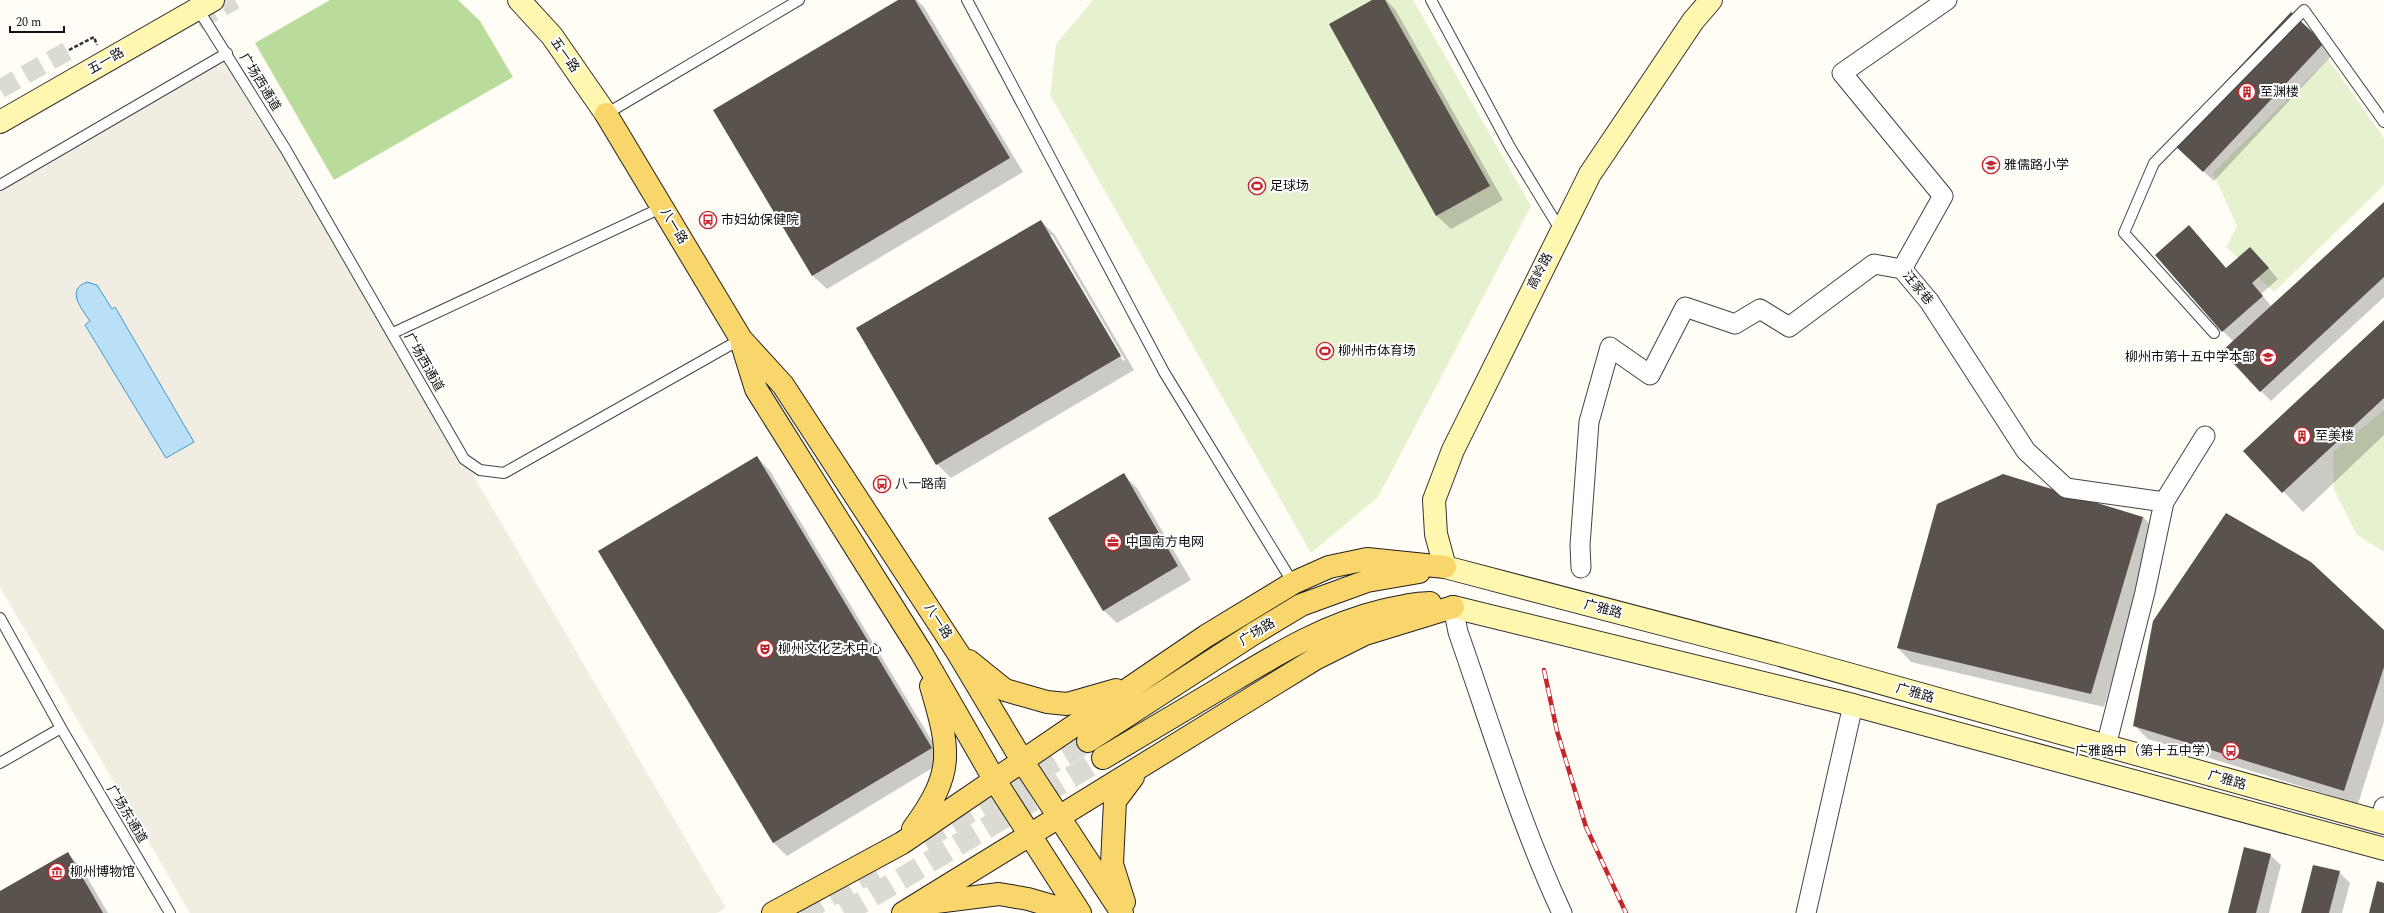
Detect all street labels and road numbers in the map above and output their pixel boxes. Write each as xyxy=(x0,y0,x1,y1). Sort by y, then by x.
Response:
street label: 五一路 xyxy=(546,33,584,77)
street label: 五一路 xyxy=(84,43,128,79)
street label: 广场西通道 xyxy=(234,49,286,115)
street label: 八一路 xyxy=(655,204,693,248)
street label: 高岭路 xyxy=(1522,249,1558,293)
street label: 汪家巷 xyxy=(1898,267,1938,309)
street label: 广场西通道 xyxy=(399,329,449,395)
street label: 广雅路 xyxy=(1582,594,1624,624)
street label: 八一路 xyxy=(919,599,957,643)
street label: 广场路 xyxy=(1235,613,1279,651)
street label: 广雅路 xyxy=(1893,678,1937,708)
street label: 广雅路 xyxy=(2205,765,2249,795)
street label: 广场东通道 xyxy=(102,781,152,847)

